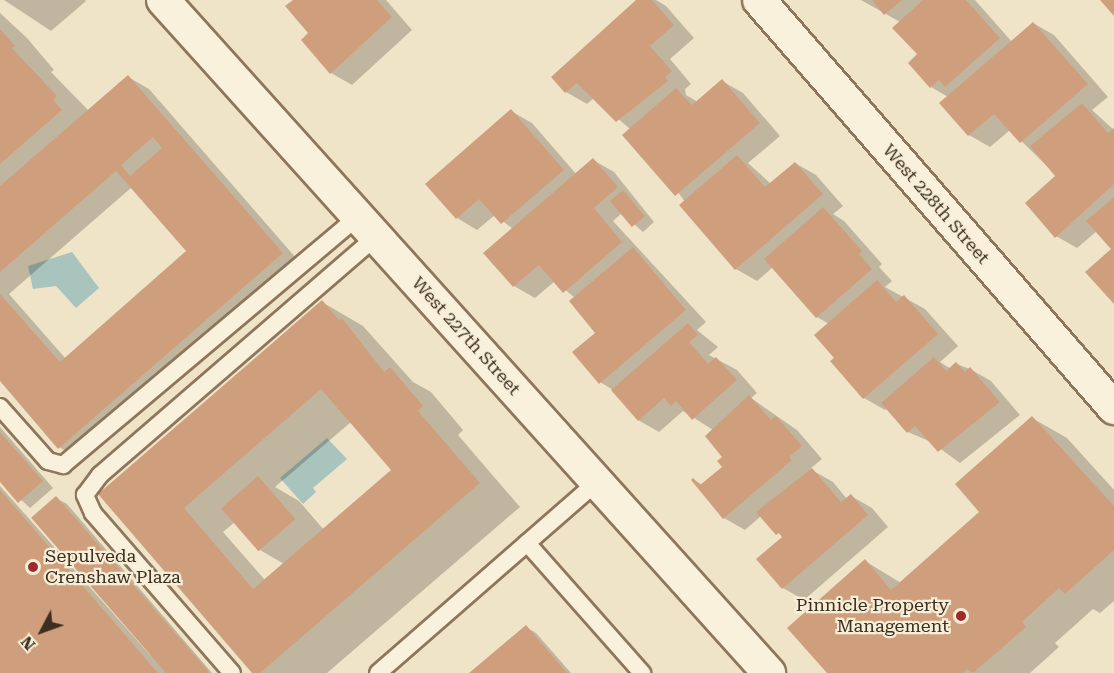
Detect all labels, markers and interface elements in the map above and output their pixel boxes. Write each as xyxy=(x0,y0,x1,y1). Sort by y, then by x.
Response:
street label: West 228th Street xyxy=(878,140,994,268)
street label: West 227th Street xyxy=(407,272,525,400)
place label: Sepulveda Crenshaw Plaza xyxy=(45,546,181,588)
marker: Sepulveda Crenshaw Plaza xyxy=(26,560,40,574)
place label: Pinnicle Property Management xyxy=(796,595,949,638)
north arrow xyxy=(12,601,72,661)
marker: Pinnicle Property Management xyxy=(954,609,968,623)
text: N xyxy=(17,632,39,654)

